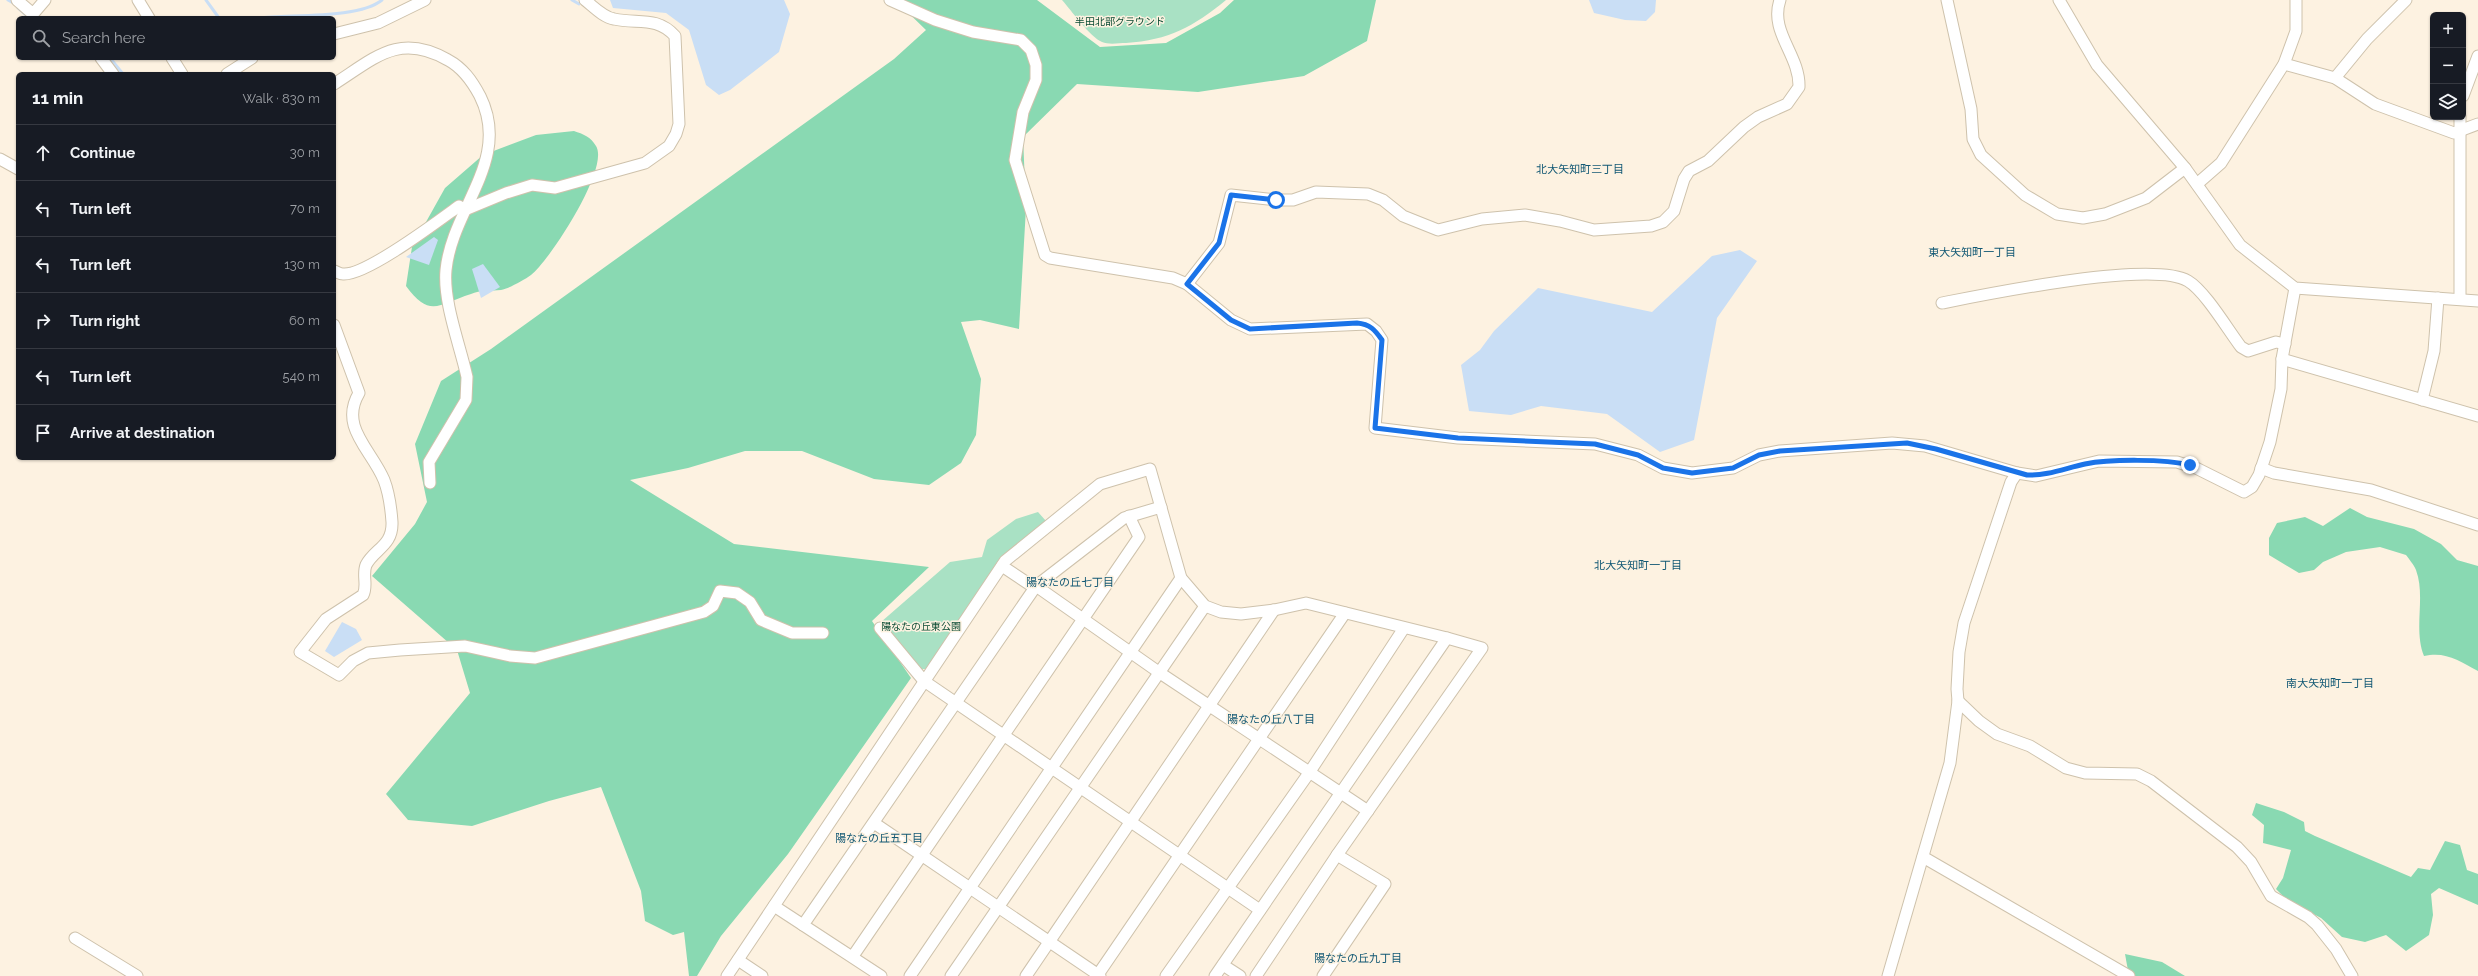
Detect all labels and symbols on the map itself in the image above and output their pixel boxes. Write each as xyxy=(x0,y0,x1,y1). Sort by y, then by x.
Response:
park label: 半田北部グラウンド xyxy=(1075,16,1165,27)
district label: 北大矢知町三丁目 xyxy=(1536,163,1624,176)
route start xyxy=(1267,191,1285,209)
district label: 東大矢知町一丁目 xyxy=(1928,246,2016,259)
route end xyxy=(2181,456,2199,474)
district label: 北大矢知町一丁目 xyxy=(1594,559,1682,572)
district label: 陽なたの丘七丁目 xyxy=(1026,576,1114,589)
park label: 陽なたの丘東公園 xyxy=(881,621,961,632)
district label: 南大矢知町一丁目 xyxy=(2286,677,2374,690)
district label: 陽なたの丘八丁目 xyxy=(1227,713,1315,726)
district label: 陽なたの丘五丁目 xyxy=(835,832,923,845)
district label: 陽なたの丘九丁目 xyxy=(1314,952,1402,965)

